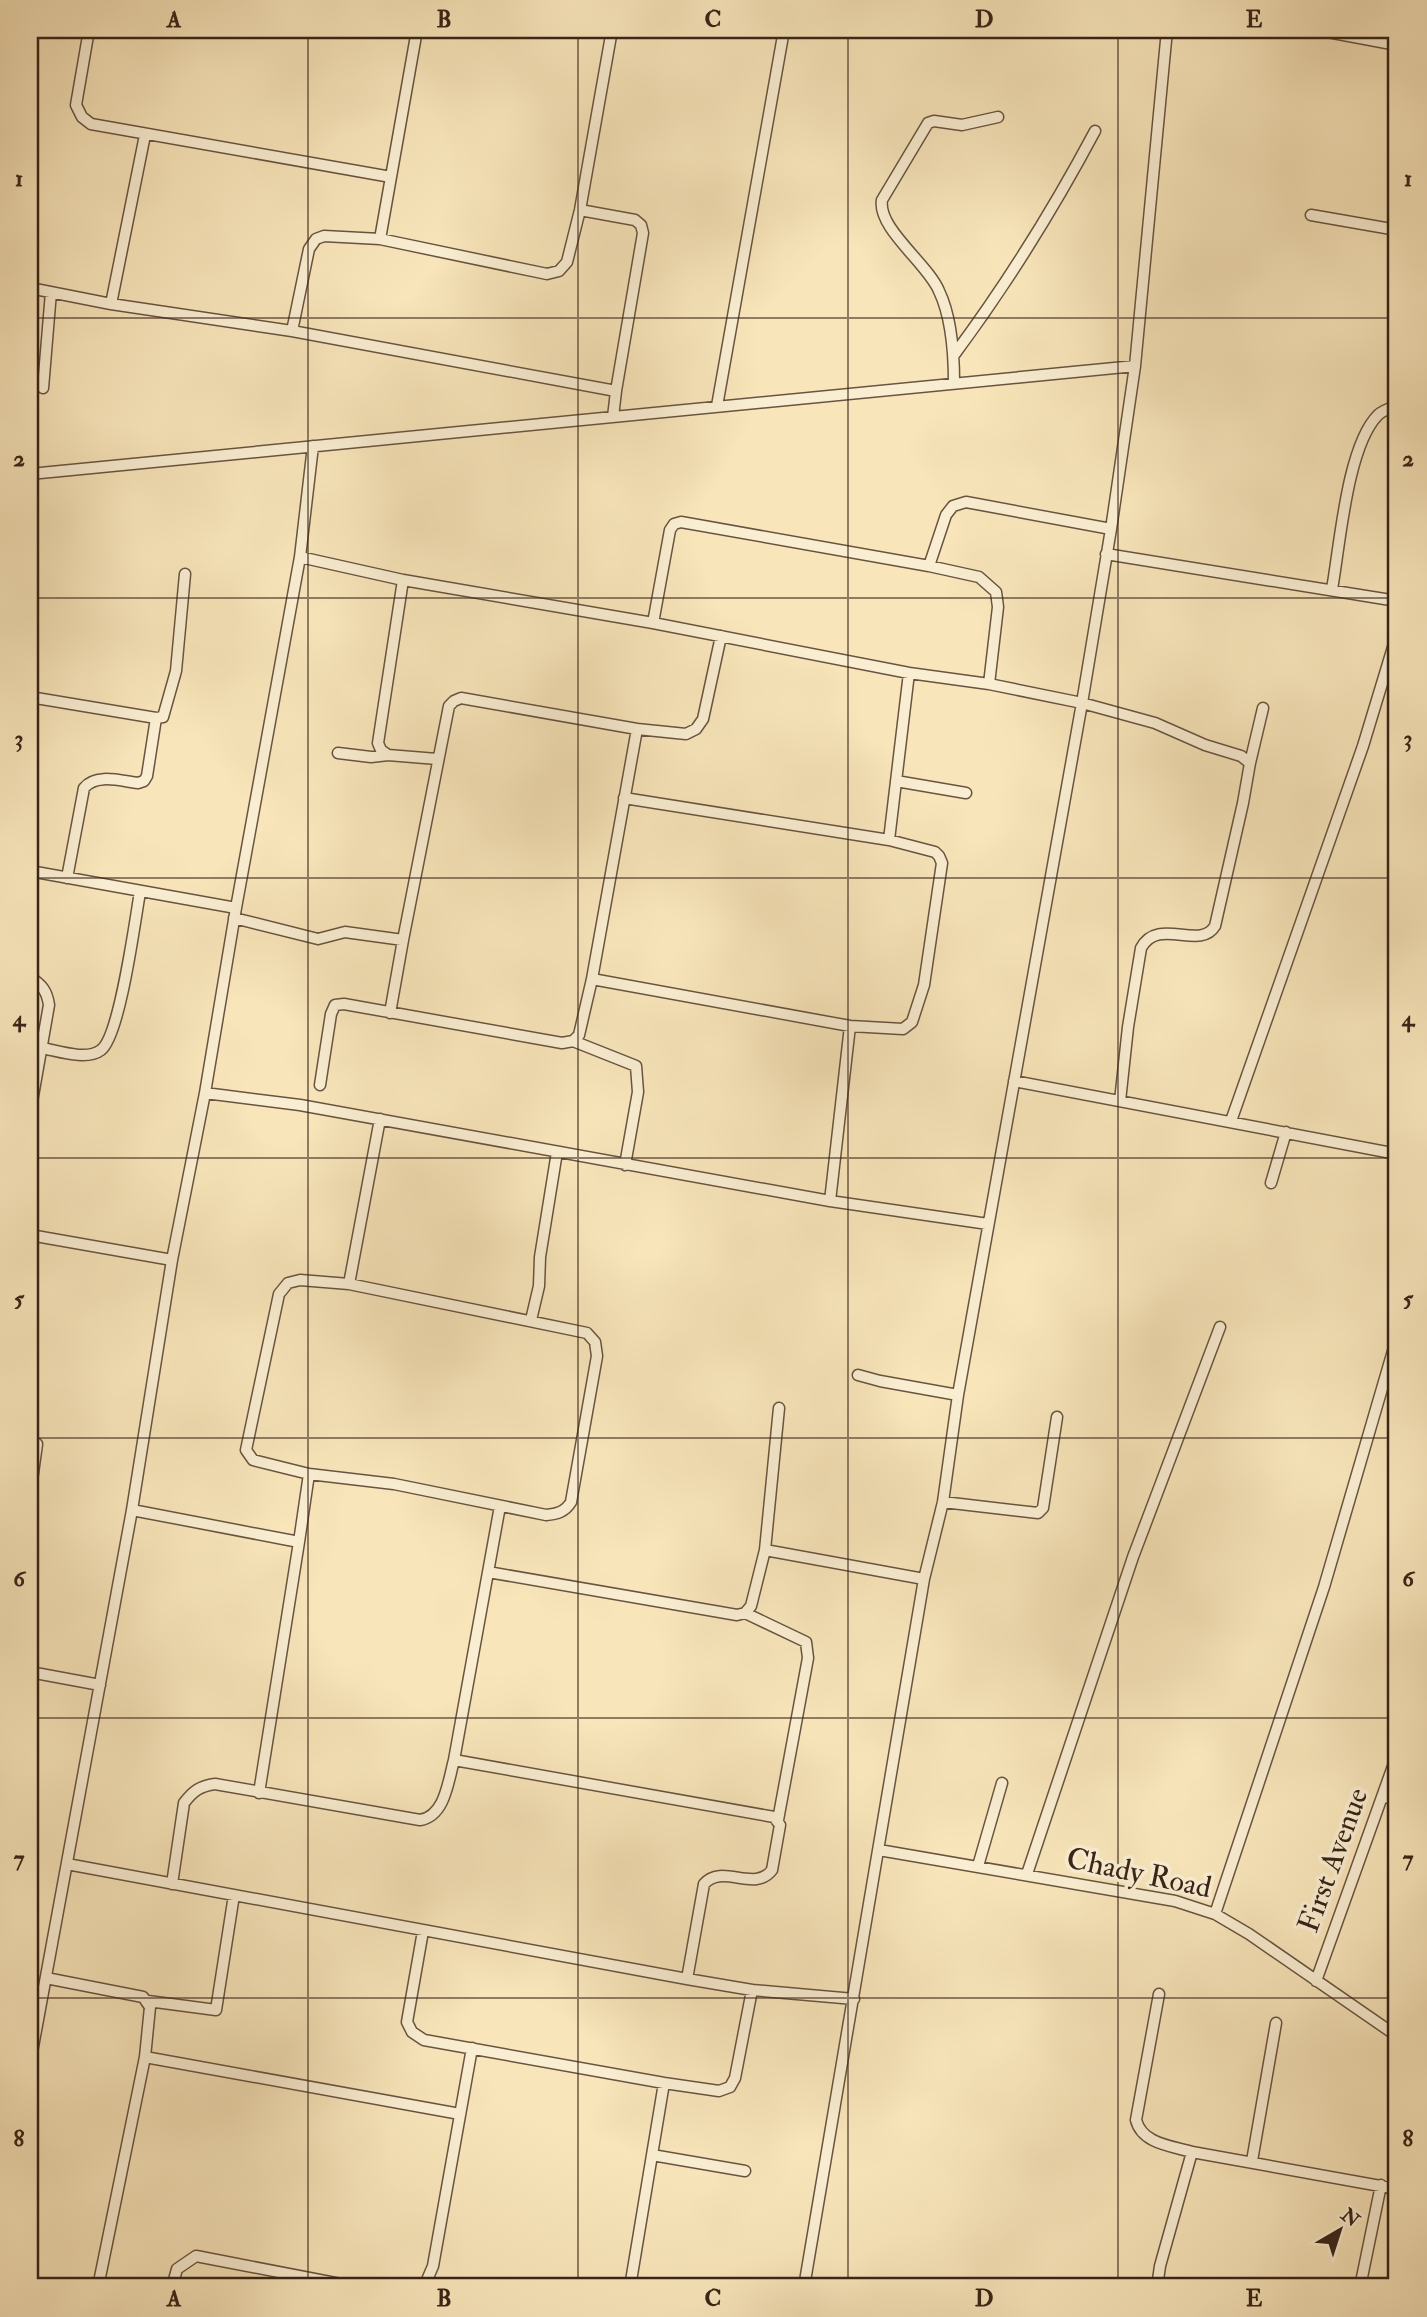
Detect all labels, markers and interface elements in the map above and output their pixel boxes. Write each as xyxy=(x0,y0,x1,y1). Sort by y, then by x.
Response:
text: A xyxy=(166,5,182,34)
text: B xyxy=(436,5,452,34)
text: C xyxy=(705,5,721,34)
text: D xyxy=(975,5,993,34)
text: E xyxy=(1246,5,1263,34)
text: 1 xyxy=(15,164,23,193)
text: 1 xyxy=(1404,164,1412,193)
text: 2 xyxy=(13,444,25,473)
text: 2 xyxy=(1402,444,1414,473)
text: 3 xyxy=(15,724,23,753)
text: 3 xyxy=(1404,724,1412,753)
text: 4 xyxy=(12,1004,27,1033)
text: 4 xyxy=(1401,1004,1416,1033)
text: 5 xyxy=(14,1284,25,1313)
text: 5 xyxy=(1403,1284,1414,1313)
text: 6 xyxy=(13,1564,27,1593)
text: 6 xyxy=(1402,1564,1416,1593)
street label: First Avenue xyxy=(1290,1783,1376,1937)
street label: Chady Road xyxy=(1063,1840,1215,1906)
text: 7 xyxy=(14,1844,25,1873)
text: 7 xyxy=(1403,1844,1414,1873)
text: 8 xyxy=(14,2124,25,2153)
text: 8 xyxy=(1403,2124,1414,2153)
north arrow xyxy=(1304,2194,1374,2264)
text: N xyxy=(1335,2202,1365,2233)
text: A xyxy=(166,2284,182,2313)
text: B xyxy=(436,2284,452,2313)
text: C xyxy=(705,2284,721,2313)
text: D xyxy=(975,2284,993,2313)
text: E xyxy=(1246,2284,1263,2313)

